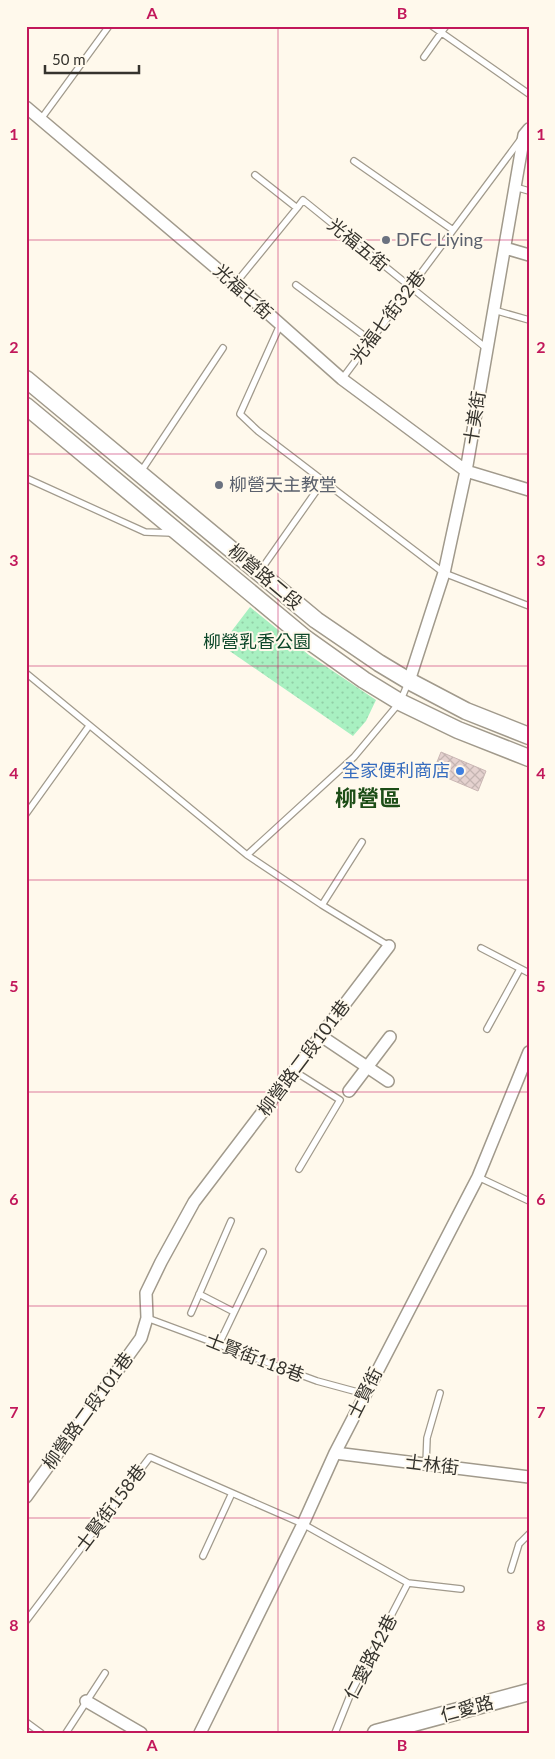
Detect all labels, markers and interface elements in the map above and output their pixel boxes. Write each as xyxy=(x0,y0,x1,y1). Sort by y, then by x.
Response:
text: A xyxy=(145,3,158,22)
text: B xyxy=(397,3,407,22)
scale bar xyxy=(45,42,139,74)
text: 50 m xyxy=(52,50,86,68)
text: 1 xyxy=(9,124,19,143)
text: 1 xyxy=(536,124,546,143)
street label: 光福五街 xyxy=(324,213,394,275)
place label: DFC Liying xyxy=(396,228,483,250)
marker: DFC Liying xyxy=(380,234,392,246)
street label: 光福七街 xyxy=(210,259,278,324)
street label: 光福七街32巷 xyxy=(345,265,429,367)
text: 2 xyxy=(9,337,19,356)
text: 2 xyxy=(536,337,546,356)
street label: 十美街 xyxy=(459,389,489,446)
place label: 柳營天主教堂 xyxy=(229,473,337,495)
marker: 柳營天主教堂 xyxy=(213,479,225,491)
street label: 柳營路二段 xyxy=(224,539,307,614)
text: 3 xyxy=(9,550,19,569)
text: 3 xyxy=(536,550,546,569)
park label: 柳營乳香公園 xyxy=(203,630,311,652)
place label: 全家便利商店 xyxy=(342,759,450,781)
text: 4 xyxy=(9,763,19,782)
text: 4 xyxy=(536,763,546,782)
marker: 全家便利商店 xyxy=(454,765,466,777)
district label: 柳營區 xyxy=(335,784,401,811)
text: 5 xyxy=(9,976,19,995)
text: 5 xyxy=(536,976,546,995)
street label: 柳營路二段101巷 xyxy=(252,995,354,1120)
text: 6 xyxy=(9,1189,19,1208)
text: 6 xyxy=(536,1189,546,1208)
street label: 士賢街118巷 xyxy=(203,1328,308,1386)
street label: 柳營路二段101巷 xyxy=(37,1348,137,1473)
street label: 士賢街 xyxy=(342,1363,386,1422)
text: 7 xyxy=(9,1402,19,1421)
text: 7 xyxy=(536,1402,546,1421)
street label: 士林街 xyxy=(404,1450,460,1478)
street label: 士賢街158巷 xyxy=(70,1460,150,1555)
street label: 仁愛路42巷 xyxy=(339,1610,401,1703)
text: 8 xyxy=(9,1615,19,1634)
text: 8 xyxy=(536,1615,546,1634)
street label: 仁愛路 xyxy=(438,1690,496,1726)
text: A xyxy=(145,1735,158,1754)
text: B xyxy=(397,1735,407,1754)

